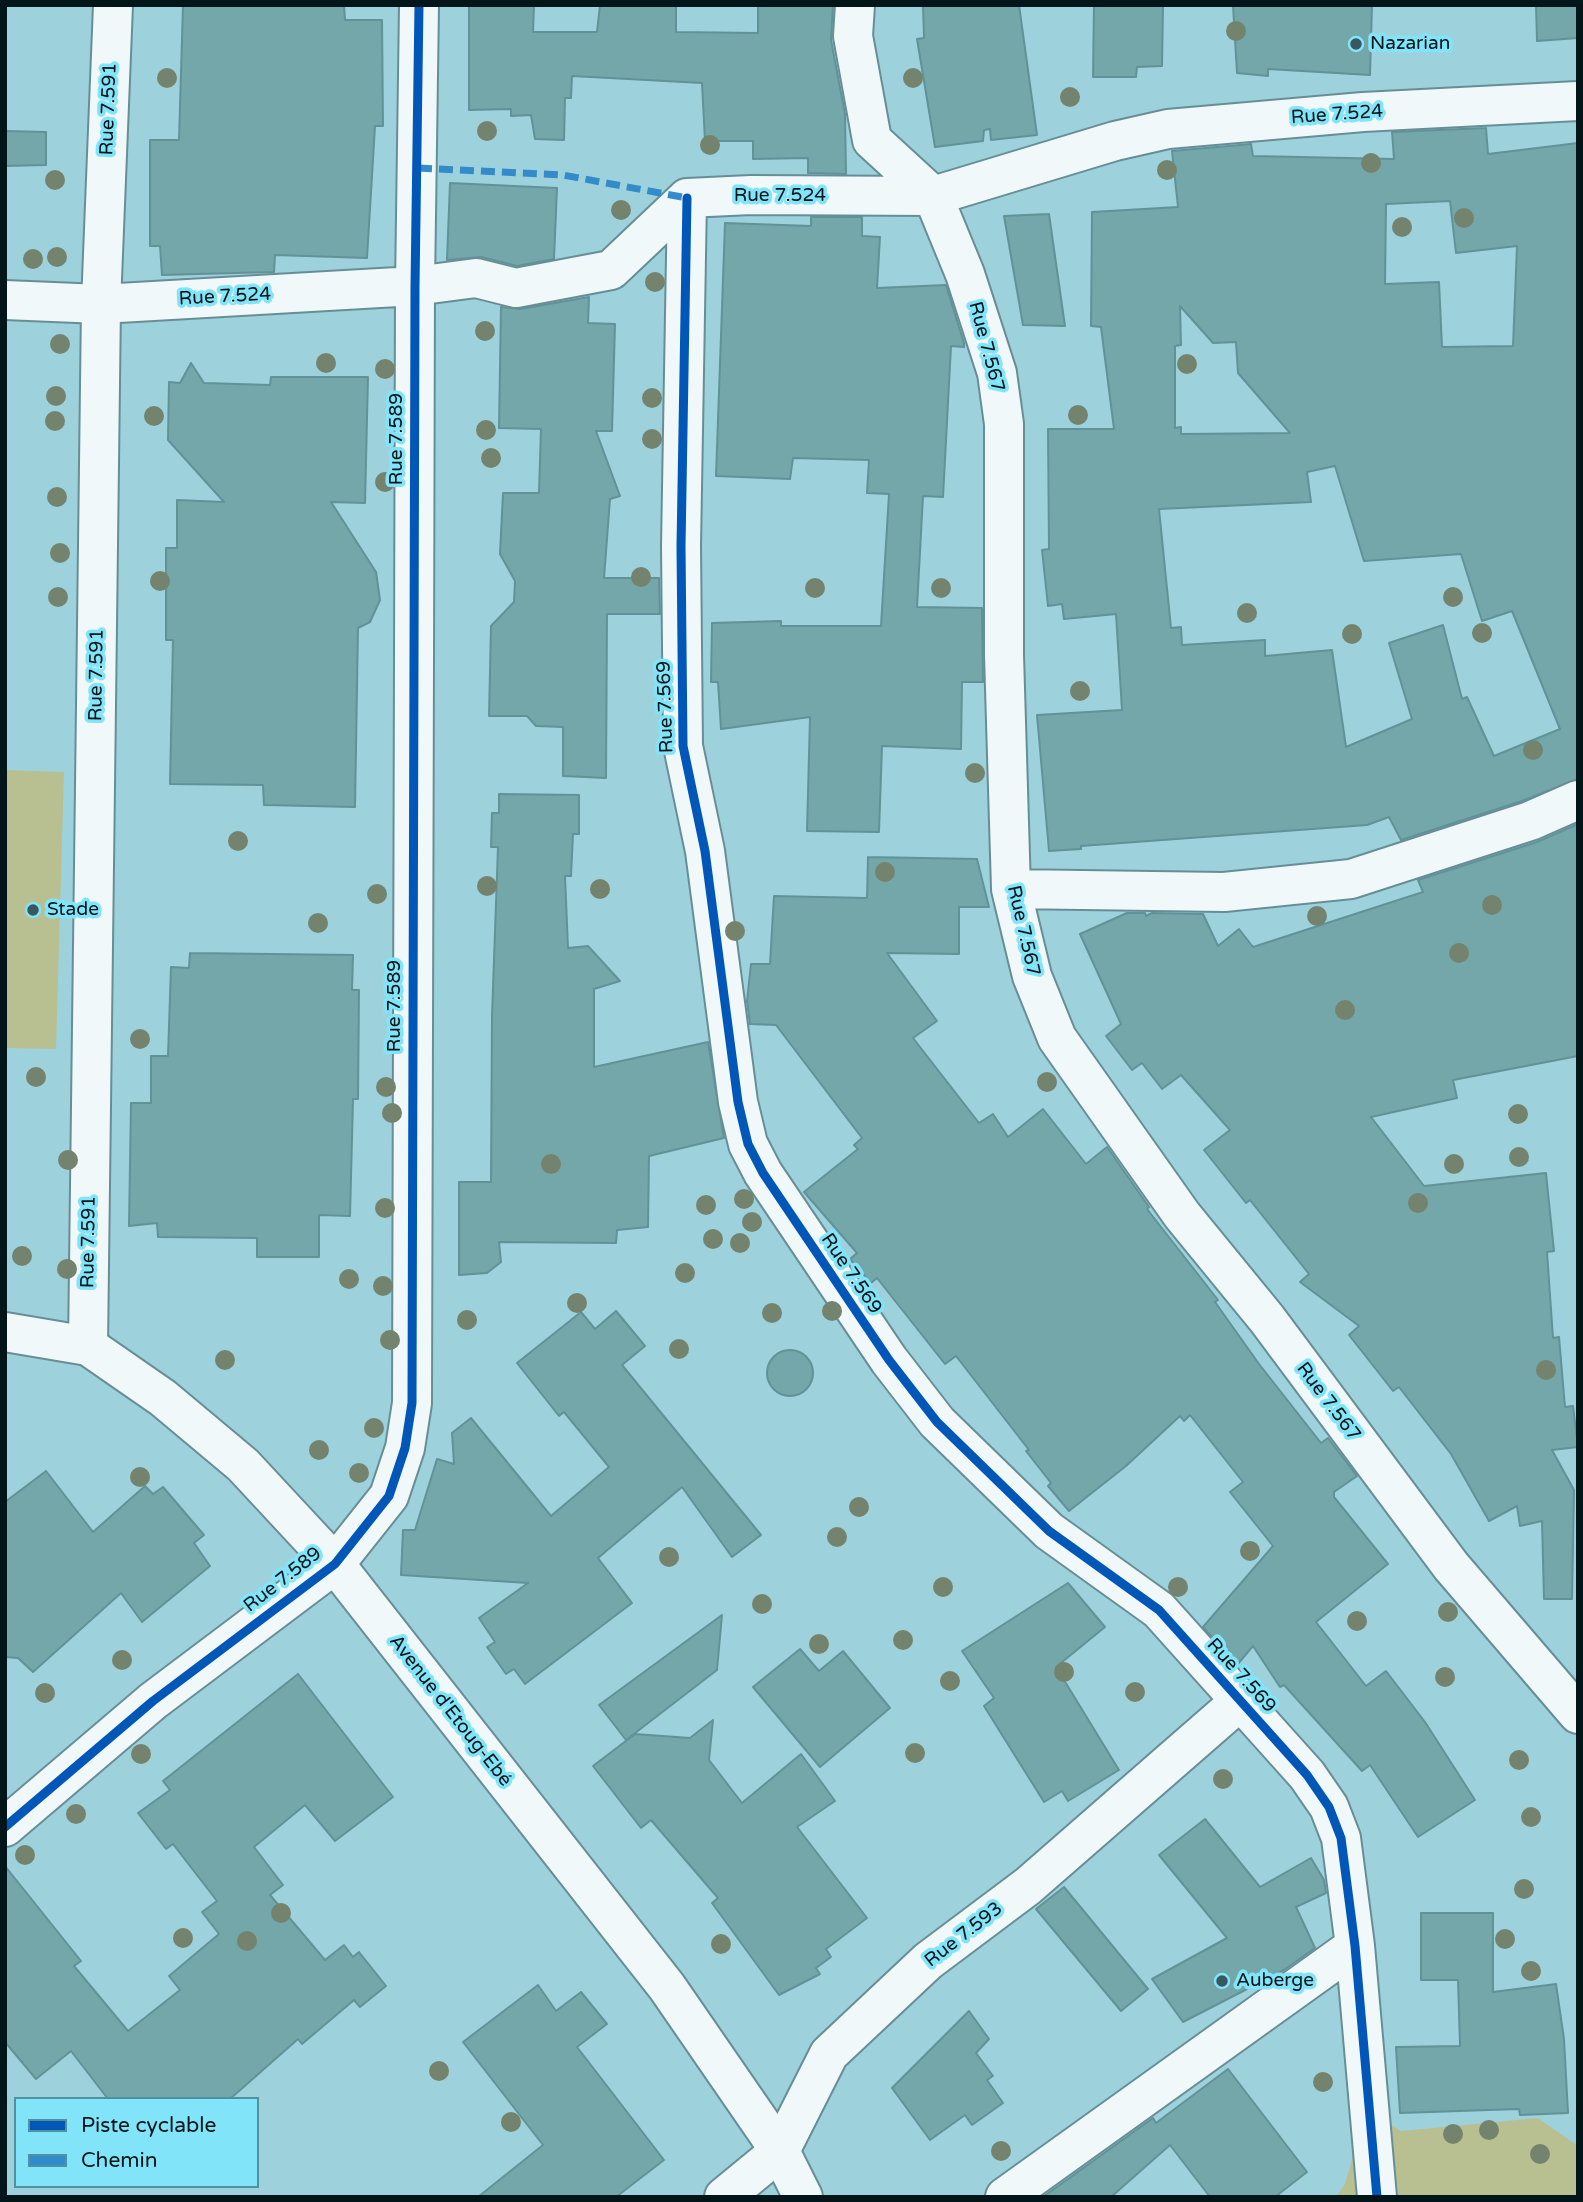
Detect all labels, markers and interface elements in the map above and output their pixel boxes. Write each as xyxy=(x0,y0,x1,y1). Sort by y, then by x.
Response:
place label: Nazarian xyxy=(1370,33,1450,55)
marker: Nazarian xyxy=(1348,36,1364,52)
street label: Rue 7.591 xyxy=(96,62,122,156)
street label: Rue 7.524 xyxy=(1290,100,1384,130)
street label: Rue 7.524 xyxy=(734,185,826,207)
street label: Rue 7.524 xyxy=(178,283,272,311)
street label: Rue 7.567 xyxy=(963,299,1009,395)
street label: Rue 7.589 xyxy=(386,393,408,485)
street label: Rue 7.591 xyxy=(85,629,109,721)
street label: Rue 7.569 xyxy=(653,660,679,754)
street label: Rue 7.567 xyxy=(1001,883,1045,979)
place label: Stade xyxy=(47,899,99,921)
marker: Stade xyxy=(25,902,41,918)
street label: Rue 7.589 xyxy=(384,960,406,1052)
street label: Rue 7.591 xyxy=(77,1196,101,1288)
street label: Rue 7.569 xyxy=(816,1229,886,1319)
street label: Rue 7.567 xyxy=(1291,1358,1365,1446)
street label: Rue 7.589 xyxy=(240,1543,326,1617)
street label: Avenue d'Etoug-Ebé xyxy=(384,1631,516,1791)
street label: Rue 7.569 xyxy=(1202,1634,1280,1718)
street label: Rue 7.593 xyxy=(921,1898,1007,1972)
place label: Auberge xyxy=(1236,1970,1314,1992)
marker: Auberge xyxy=(1214,1973,1230,1989)
legend xyxy=(14,2097,259,2188)
text: Piste cyclable xyxy=(81,2113,216,2138)
text: Chemin xyxy=(81,2148,158,2173)

